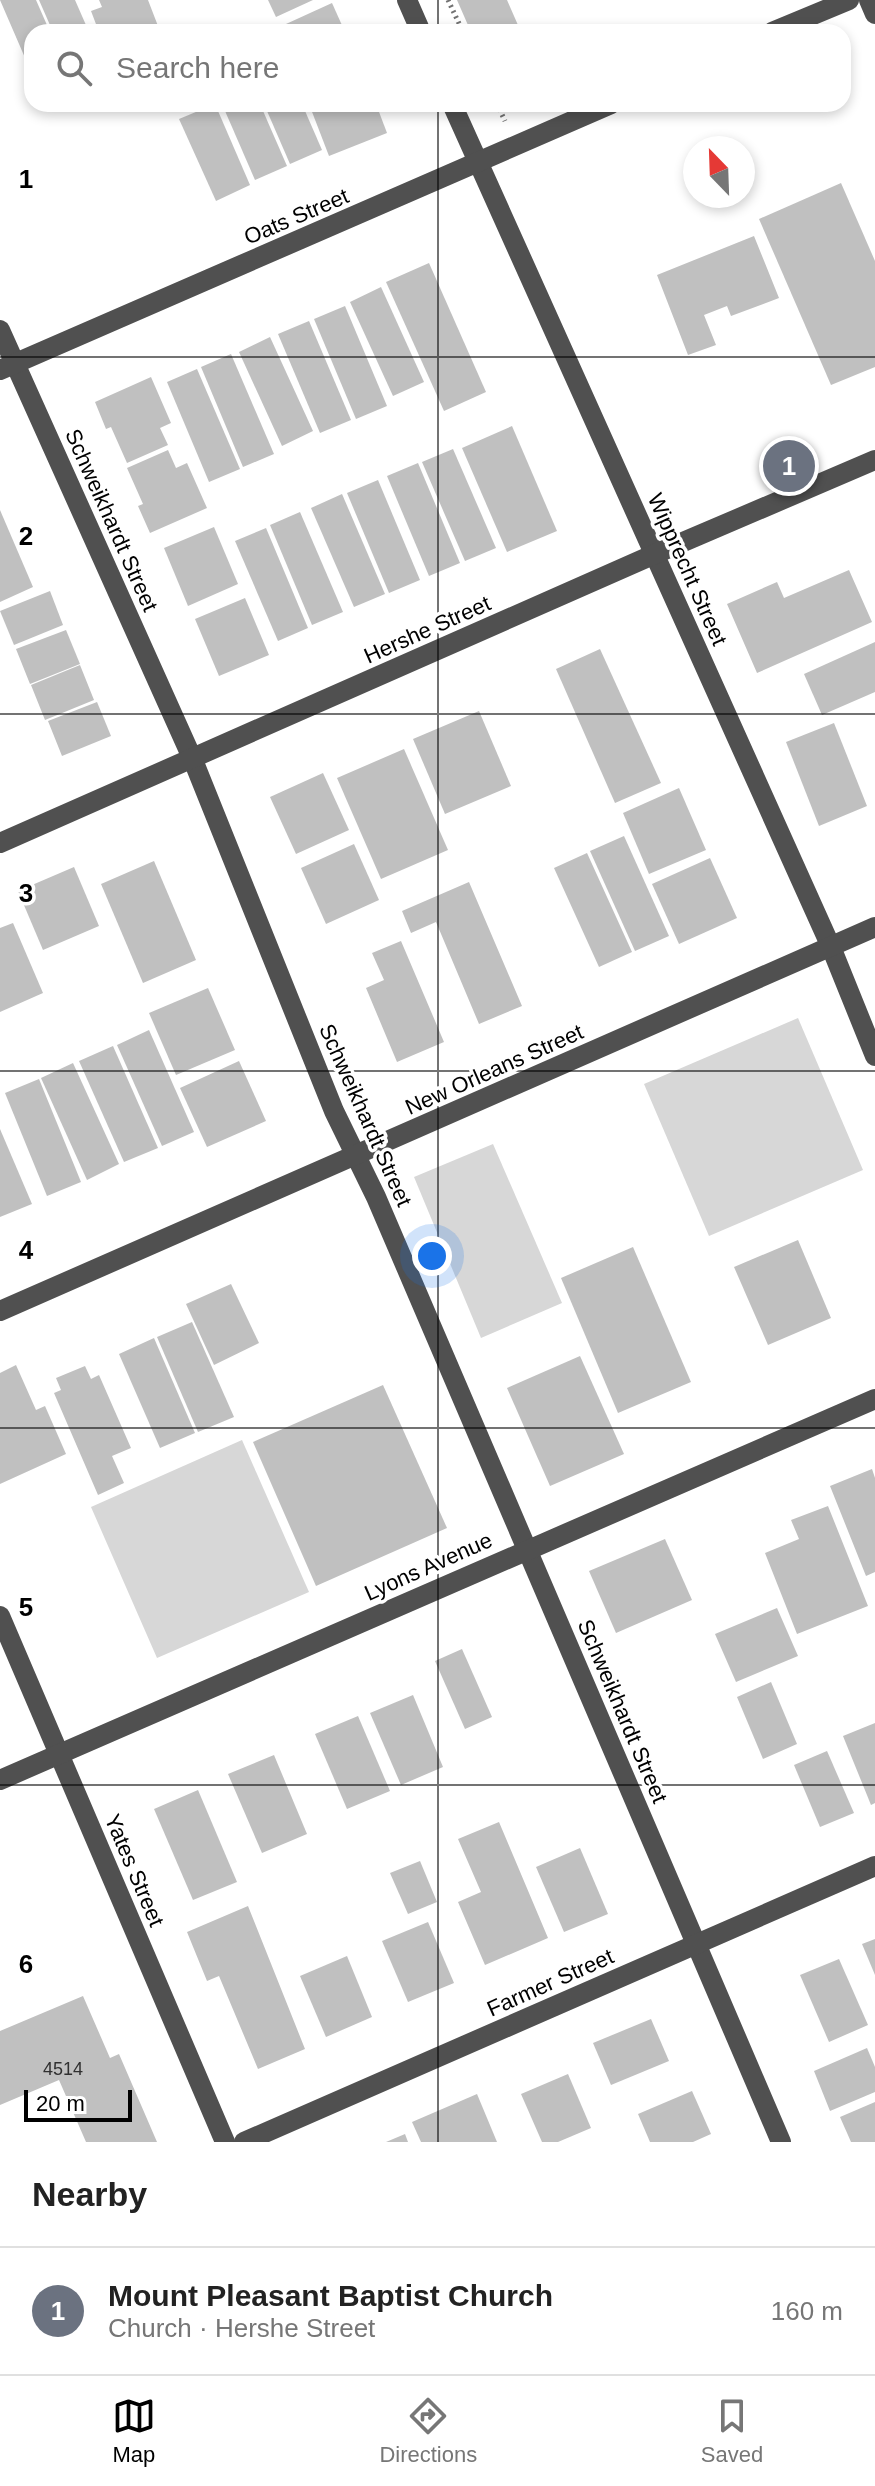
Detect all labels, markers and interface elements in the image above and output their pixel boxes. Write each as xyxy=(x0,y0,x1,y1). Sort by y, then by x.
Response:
search box xyxy=(24,24,851,112)
icon: search xyxy=(52,46,96,90)
text: Search here xyxy=(116,51,279,84)
north arrow xyxy=(683,136,755,208)
text: 1 xyxy=(19,164,33,194)
street label: Oats Street xyxy=(240,183,352,250)
street label: Schweikhardt Street xyxy=(60,425,163,615)
pin: 1 xyxy=(763,436,815,496)
street label: Wipprecht Street xyxy=(643,489,732,649)
text: 2 xyxy=(19,521,33,551)
street label: Hershe Street xyxy=(360,590,494,668)
text: 3 xyxy=(19,878,33,908)
street label: New Orleans Street xyxy=(401,1019,587,1120)
street label: Schweikhardt Street xyxy=(314,1020,417,1210)
text: 4 xyxy=(19,1235,34,1265)
your location xyxy=(412,1236,452,1276)
street label: Lyons Avenue xyxy=(361,1527,496,1606)
text: 5 xyxy=(19,1592,33,1622)
street label: Schweikhardt Street xyxy=(573,1616,673,1807)
street label: Yates Street xyxy=(100,1810,169,1930)
street label: Farmer Street xyxy=(483,1943,617,2021)
text: 6 xyxy=(19,1949,33,1979)
house number: 4514 xyxy=(43,2059,83,2079)
scale bar xyxy=(24,2086,132,2122)
text: 20 m xyxy=(36,2091,85,2116)
text: Nearby xyxy=(32,2175,147,2213)
text: Mount Pleasant Baptist Church xyxy=(108,2279,553,2312)
text: 1 xyxy=(51,2296,65,2326)
text: 160 m xyxy=(771,2296,843,2326)
text: Church · Hershe Street xyxy=(108,2313,375,2343)
tab: Map xyxy=(112,2394,156,2468)
tab: Directions xyxy=(379,2394,477,2468)
tab: Saved xyxy=(701,2394,763,2468)

